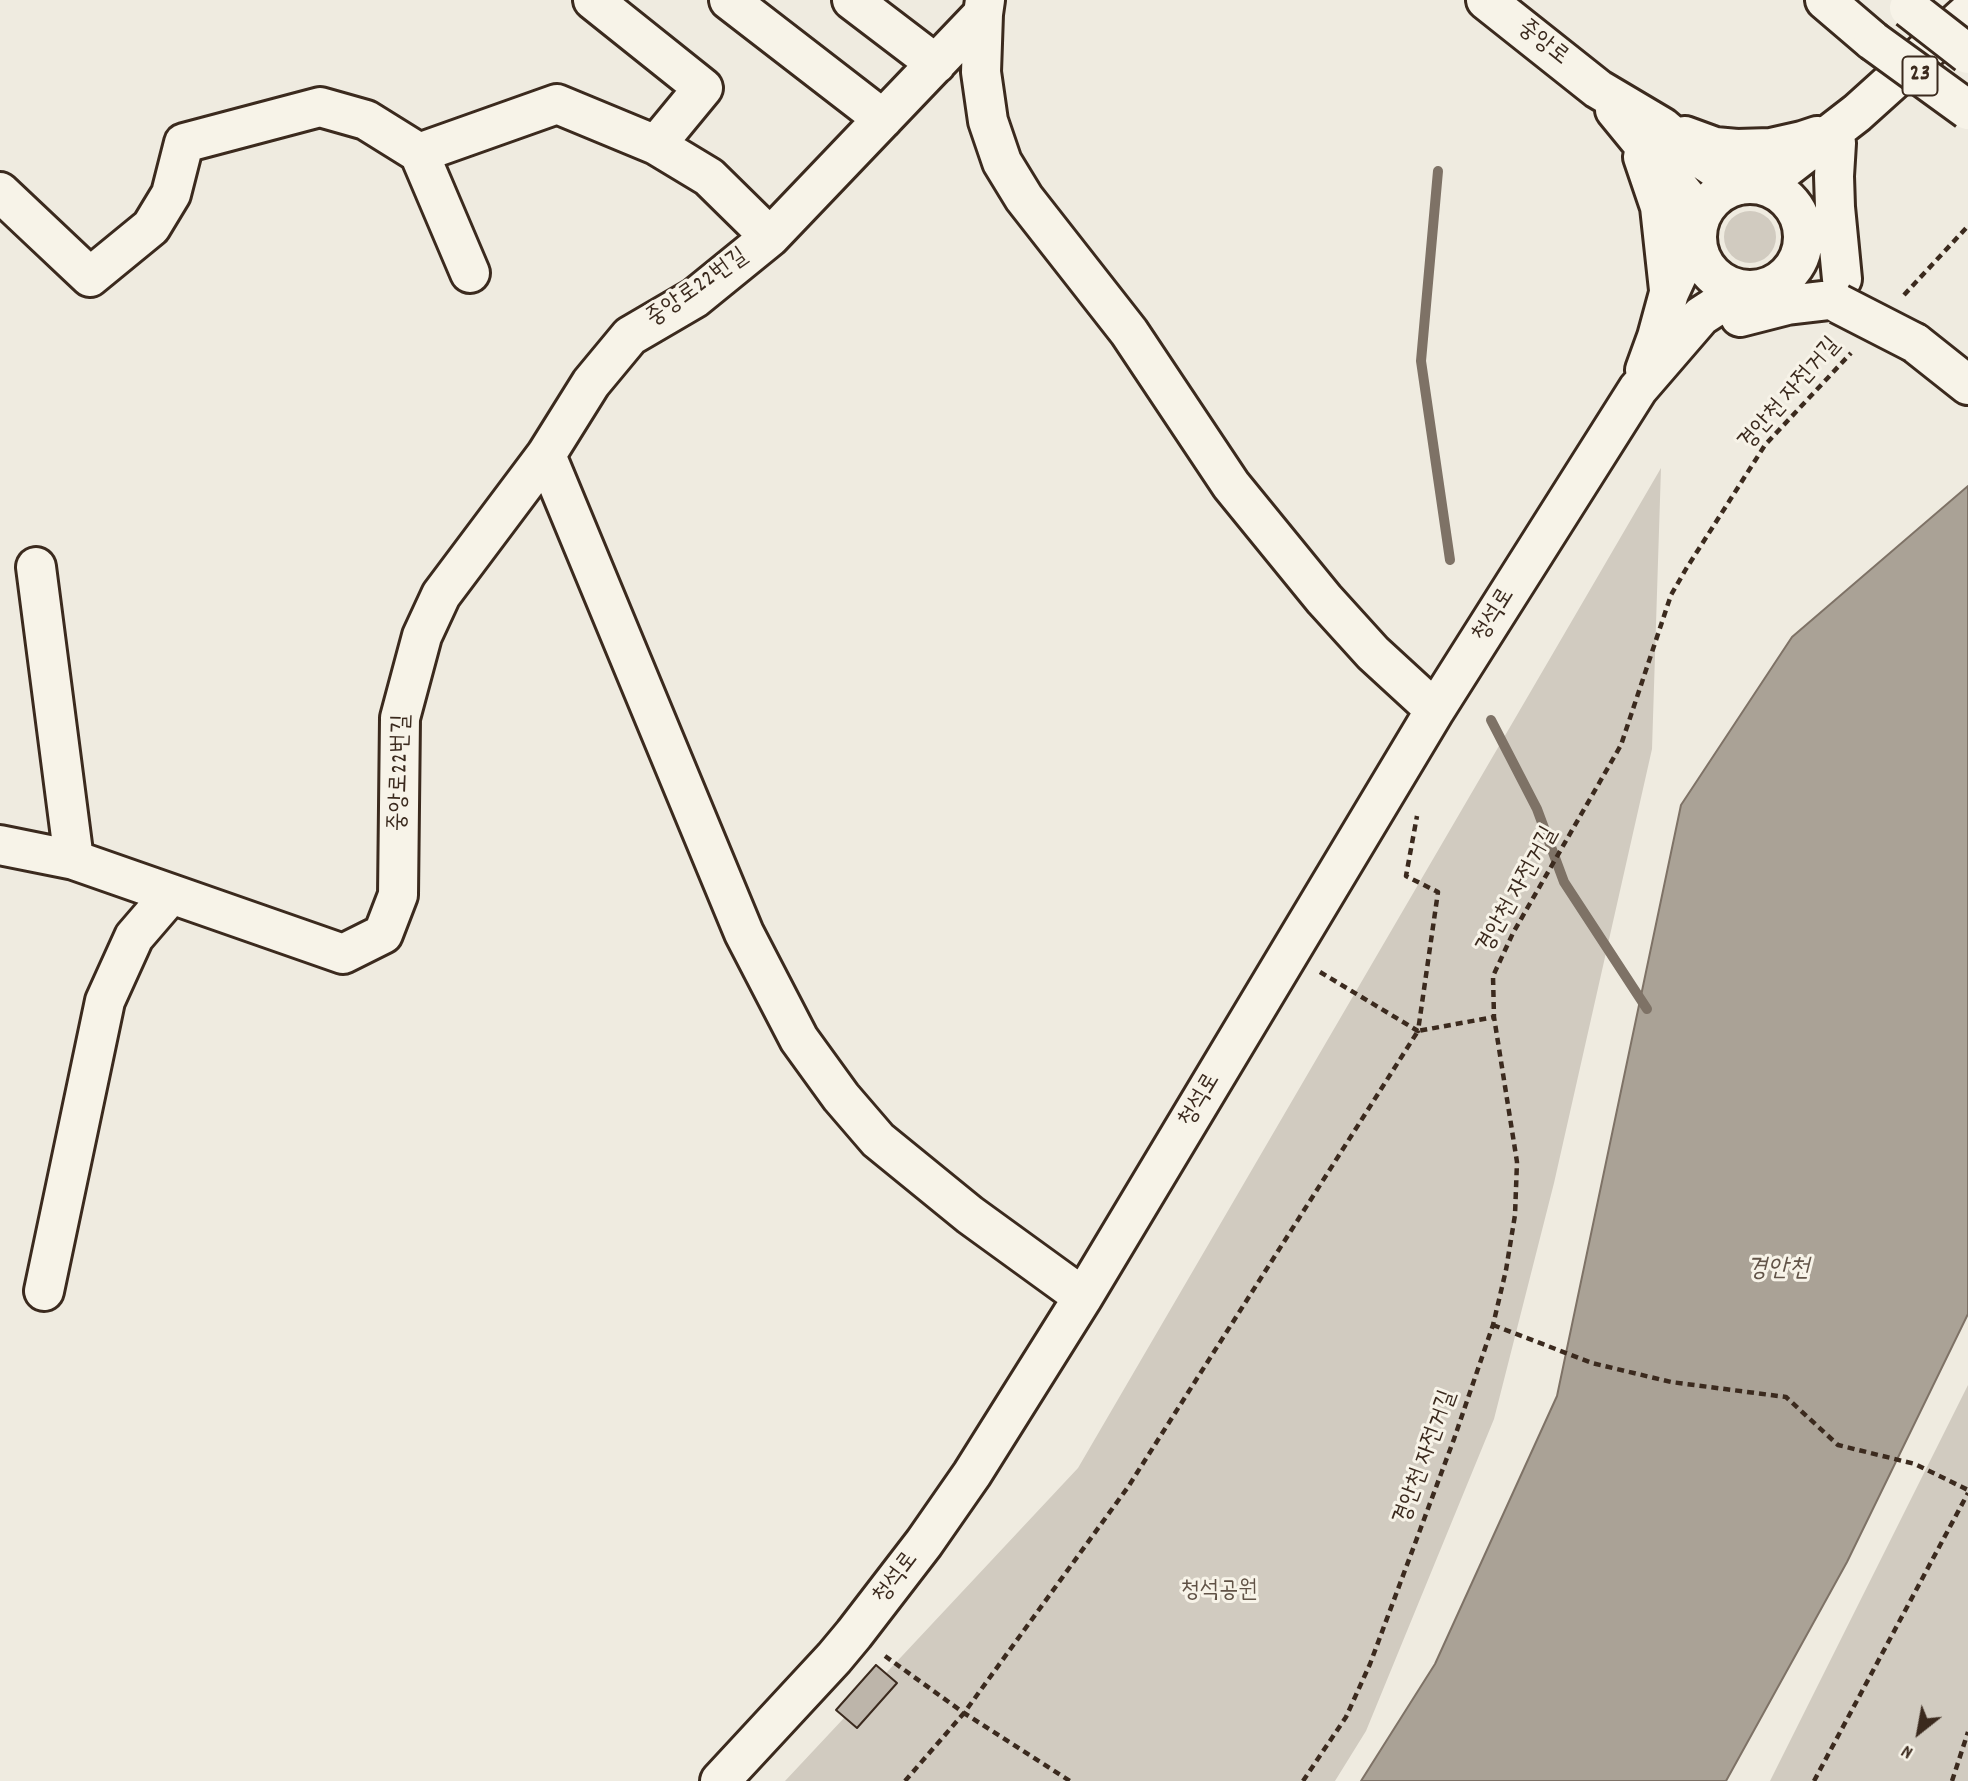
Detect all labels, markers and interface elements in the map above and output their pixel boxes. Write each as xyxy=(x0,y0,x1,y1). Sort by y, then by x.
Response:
street label: 중앙로 xyxy=(1510,15,1574,73)
road number: 23 xyxy=(1902,57,1938,96)
street label: 중앙로22번길 xyxy=(642,243,754,335)
street label: 경안천 자전거길 xyxy=(1734,332,1848,458)
street label: 청석로 xyxy=(1467,584,1523,648)
street label: 중앙로22번길 xyxy=(386,714,418,832)
street label: 경안천 자전거길 xyxy=(1472,822,1566,960)
street label: 청석로 xyxy=(1174,1069,1228,1133)
water label: 경안천 xyxy=(1747,1255,1809,1287)
street label: 경안천 자전거길 xyxy=(1389,1387,1465,1529)
street label: 청석로 xyxy=(868,1547,926,1611)
park label: 청석공원 xyxy=(1180,1579,1258,1607)
north arrow xyxy=(1884,1697,1954,1767)
text: N xyxy=(1897,1736,1919,1764)

